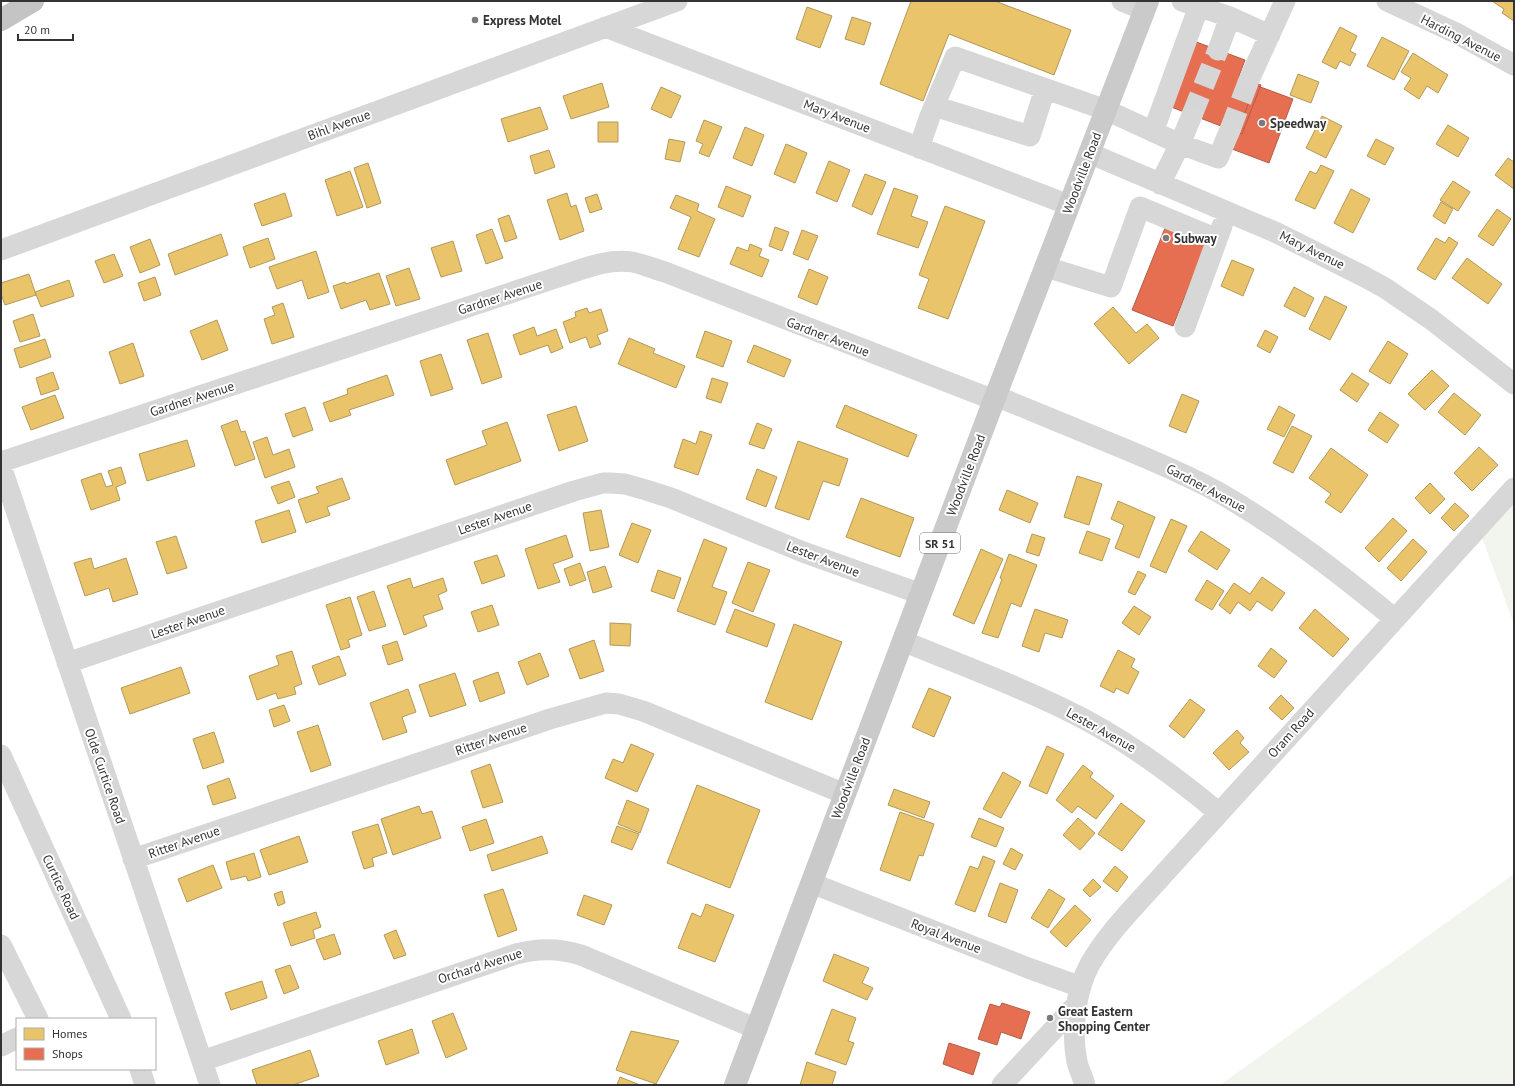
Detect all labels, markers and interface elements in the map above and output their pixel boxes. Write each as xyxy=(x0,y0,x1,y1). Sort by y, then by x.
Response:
street label: Harding Avenue xyxy=(1418,10,1504,66)
place label: Express Motel xyxy=(483,12,562,29)
marker: Express Motel xyxy=(470,15,480,25)
scale bar xyxy=(18,16,73,42)
text: 20 m xyxy=(24,22,50,37)
street label: Mary Avenue xyxy=(801,95,873,137)
street label: Bihl Avenue xyxy=(305,106,373,144)
place label: Speedway xyxy=(1270,115,1327,132)
marker: Speedway xyxy=(1257,118,1267,128)
street label: Woodville Road xyxy=(1059,130,1105,216)
street label: Mary Avenue xyxy=(1277,227,1347,273)
place label: Subway xyxy=(1174,230,1218,247)
marker: Subway xyxy=(1161,233,1171,243)
street label: Gardner Avenue xyxy=(456,275,544,319)
street label: Gardner Avenue xyxy=(784,313,872,361)
street label: Gardner Avenue xyxy=(148,377,236,421)
street label: Woodville Road xyxy=(943,432,989,518)
street label: Gardner Avenue xyxy=(1163,460,1249,516)
street label: Lester Avenue xyxy=(456,497,534,539)
road number: SR 51 xyxy=(920,533,960,553)
street label: Lester Avenue xyxy=(784,537,862,581)
street label: Lester Avenue xyxy=(149,601,227,643)
street label: Lester Avenue xyxy=(1063,704,1139,756)
street label: Oram Road xyxy=(1264,705,1318,761)
street label: Ritter Avenue xyxy=(453,719,529,759)
street label: Olde Curtice Road xyxy=(81,726,129,826)
street label: Woodville Road xyxy=(828,735,874,821)
street label: Ritter Avenue xyxy=(146,822,222,862)
street label: Curtice Road xyxy=(38,852,84,922)
street label: Royal Avenue xyxy=(908,915,984,957)
street label: Orchard Avenue xyxy=(436,944,524,988)
place label: Great Eastern Shopping Center xyxy=(1058,1003,1150,1035)
marker: Great Eastern Shopping Center xyxy=(1045,1013,1055,1023)
legend xyxy=(16,1018,156,1070)
text: Homes xyxy=(52,1026,87,1041)
text: Shops xyxy=(52,1046,83,1061)

